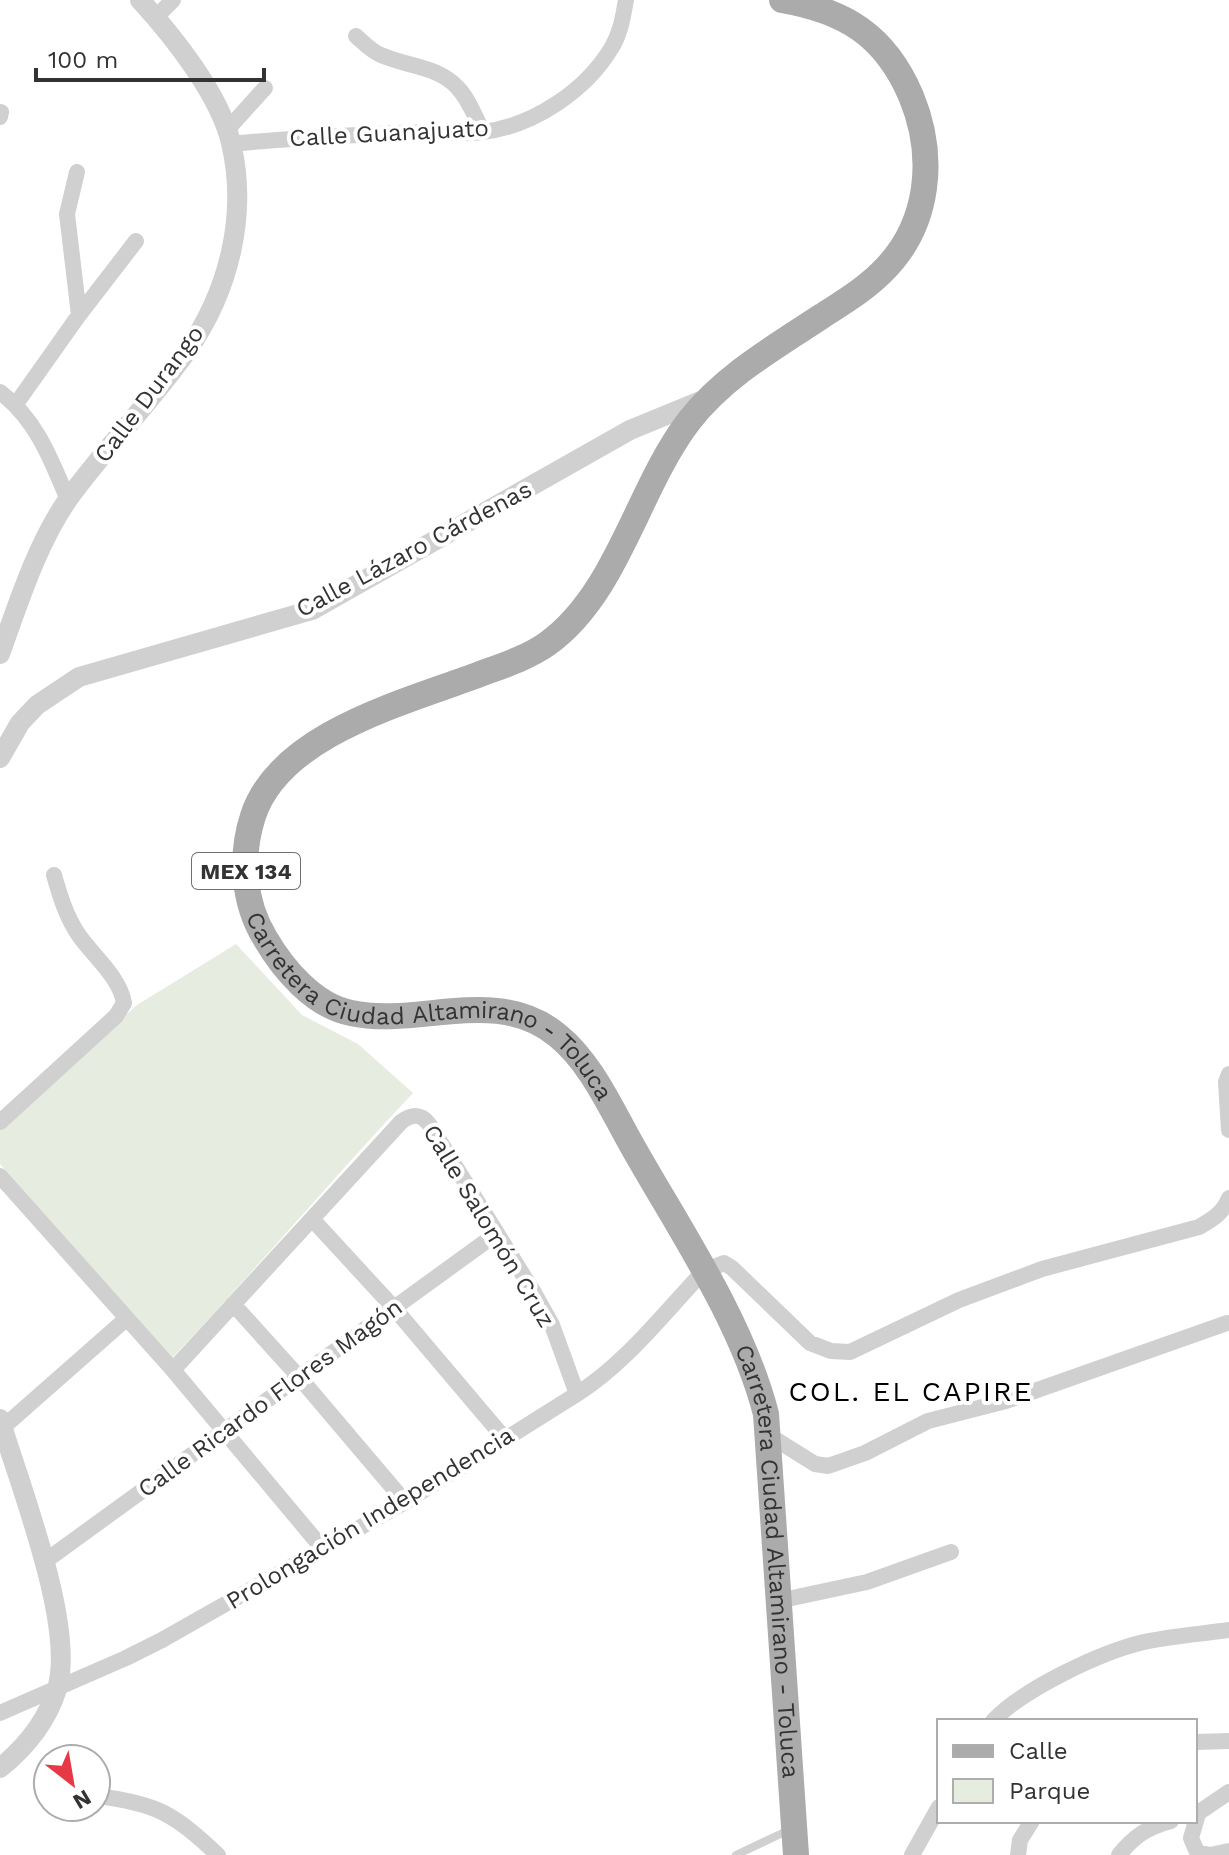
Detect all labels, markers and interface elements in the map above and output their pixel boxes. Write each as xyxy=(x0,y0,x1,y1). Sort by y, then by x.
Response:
scale bar xyxy=(36,32,264,82)
text: 100 m xyxy=(48,46,118,74)
street label: Calle Guanajuato xyxy=(289,114,489,152)
street label: Calle Durango xyxy=(88,320,210,468)
street label: Calle Lázaro Cárdenas xyxy=(292,475,536,623)
road number: MEX 134 xyxy=(192,853,300,889)
street label: Carretera Ciudad Altamirano - Toluca xyxy=(240,908,618,1105)
street label: Calle Salomón Cruz xyxy=(417,1120,561,1332)
street label: Calle Ricardo Flores Magón xyxy=(133,1293,407,1503)
street label: Carretera Ciudad Altamirano - Toluca xyxy=(729,1340,805,1779)
district label: COL. EL CAPIRE xyxy=(789,1375,1033,1408)
street label: Prolongación Independencia xyxy=(221,1421,519,1615)
legend xyxy=(937,1719,1197,1823)
text: Calle xyxy=(1009,1737,1068,1765)
north arrow xyxy=(32,1743,112,1823)
text: Parque xyxy=(1009,1777,1090,1805)
text: N xyxy=(69,1785,95,1815)

